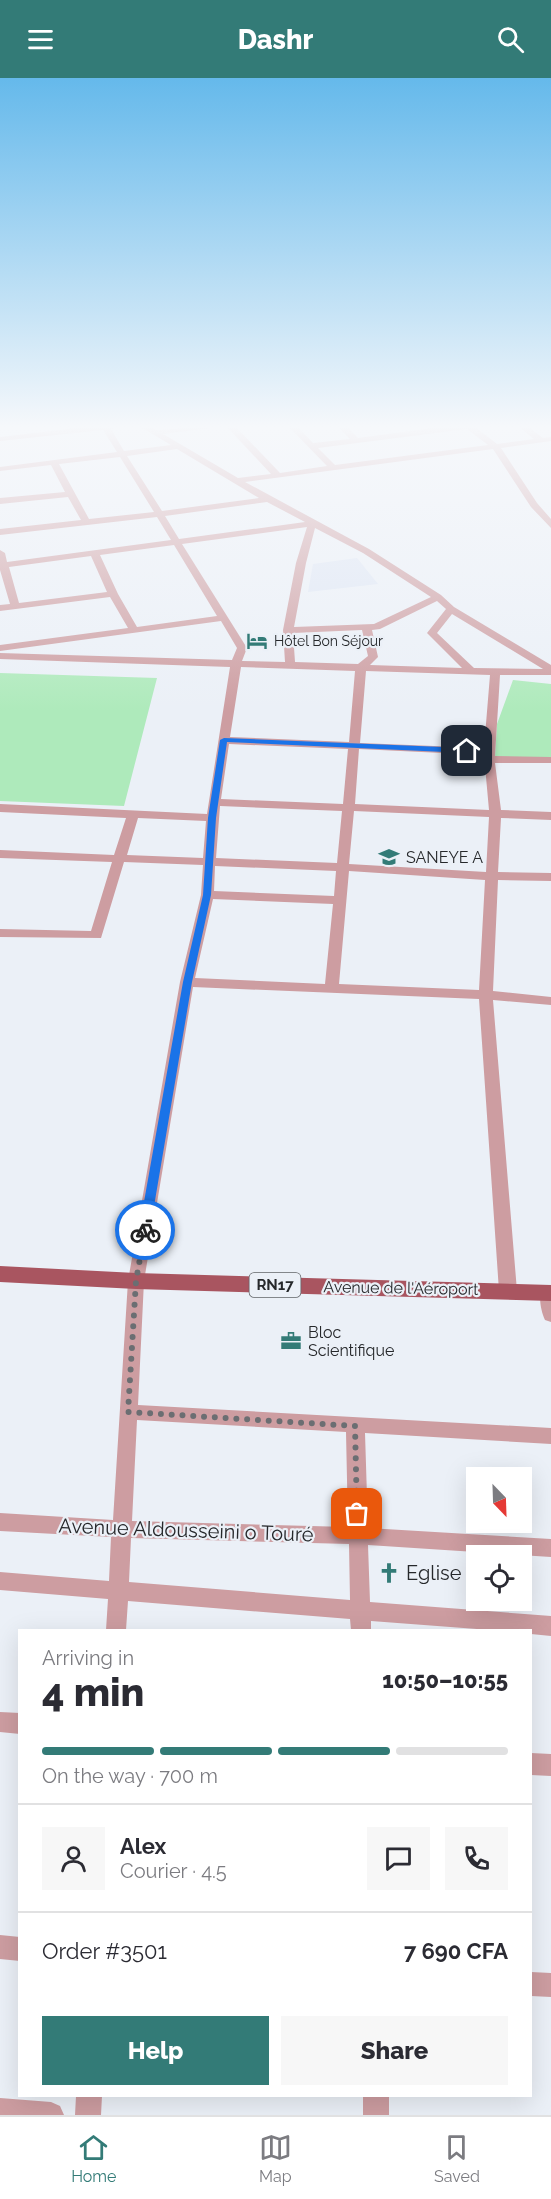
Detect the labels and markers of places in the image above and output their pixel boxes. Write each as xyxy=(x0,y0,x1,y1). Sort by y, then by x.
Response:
hotel icon: Hôtel Bon Séjour xyxy=(245,629,269,653)
place label: Hôtel Bon Séjour xyxy=(274,633,383,649)
pin xyxy=(441,725,492,776)
school or university icon: SANEYE A xyxy=(377,845,401,869)
place label: SANEYE A xyxy=(406,848,483,867)
place label: Bloc Scientifique xyxy=(308,1323,394,1360)
office icon: Bloc Scientifique xyxy=(279,1329,303,1353)
pin xyxy=(331,1488,382,1539)
church icon: Eglise xyxy=(377,1561,401,1585)
place label: Eglise xyxy=(406,1561,462,1585)

